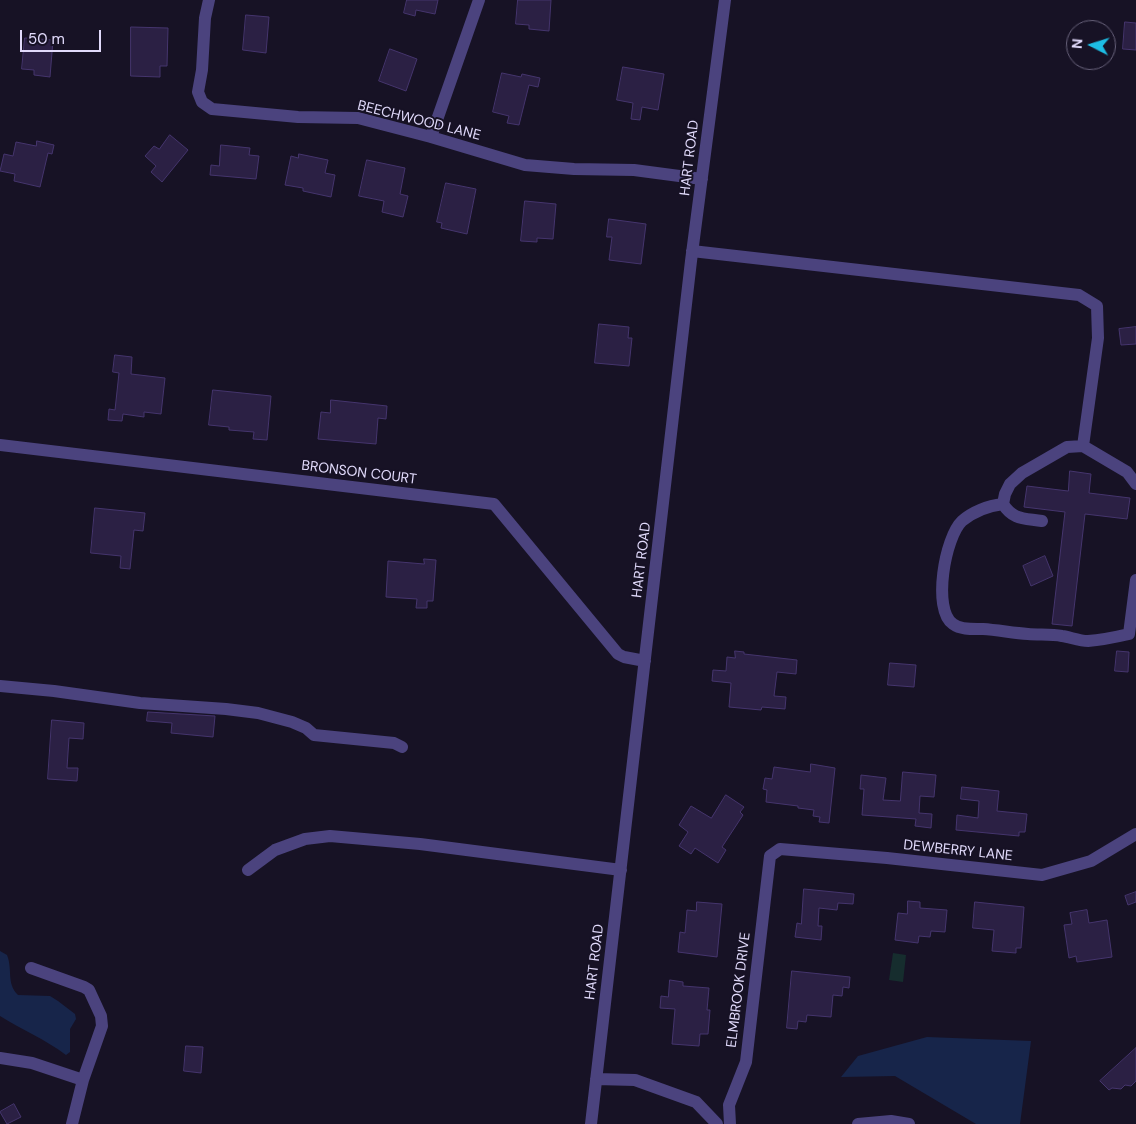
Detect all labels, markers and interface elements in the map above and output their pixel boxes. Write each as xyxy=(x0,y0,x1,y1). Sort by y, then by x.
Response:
scale bar xyxy=(22,20,104,52)
north arrow xyxy=(1066,20,1116,70)
text: 50 m xyxy=(28,29,65,49)
text: N xyxy=(1068,38,1086,50)
street label: BEECHWOOD LANE xyxy=(356,98,482,144)
street label: HART ROAD xyxy=(677,119,703,197)
street label: BRONSON COURT xyxy=(300,458,418,488)
street label: HART ROAD xyxy=(629,521,655,599)
street label: DEWBERRY LANE xyxy=(903,837,1013,865)
street label: HART ROAD xyxy=(582,923,608,1001)
street label: ELMBROOK DRIVE xyxy=(724,931,754,1049)

